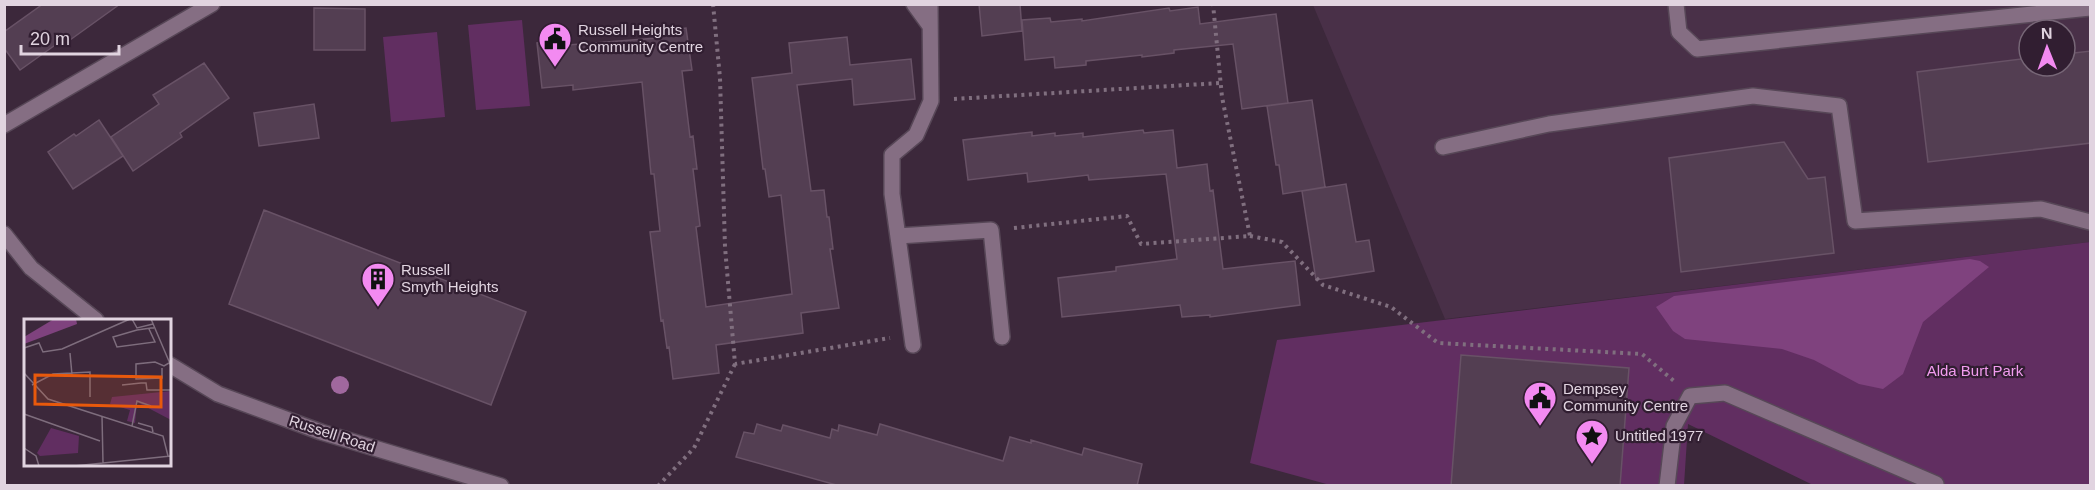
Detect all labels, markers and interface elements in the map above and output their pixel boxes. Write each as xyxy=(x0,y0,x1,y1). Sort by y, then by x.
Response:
scale bar xyxy=(21,18,118,56)
north arrow xyxy=(2017,18,2077,78)
public building icon: Russell Heights Community Centre xyxy=(537,21,573,68)
place label: Russell Heights Community Centre xyxy=(578,21,703,55)
text: N xyxy=(2041,25,2053,42)
text: 20 m xyxy=(30,29,70,49)
building icon: Russell Smyth Heights xyxy=(360,261,396,308)
place label: Russell Smyth Heights xyxy=(401,261,499,295)
inset map xyxy=(24,319,171,466)
park label: Alda Burt Park xyxy=(1927,362,2024,379)
public building icon: Dempsey Community Centre xyxy=(1522,380,1558,427)
place label: Dempsey Community Centre xyxy=(1563,380,1688,414)
street label: Russell Road xyxy=(287,412,377,455)
place icon: Untitled 1977 xyxy=(1574,418,1610,465)
place label: Untitled 1977 xyxy=(1615,427,1703,444)

